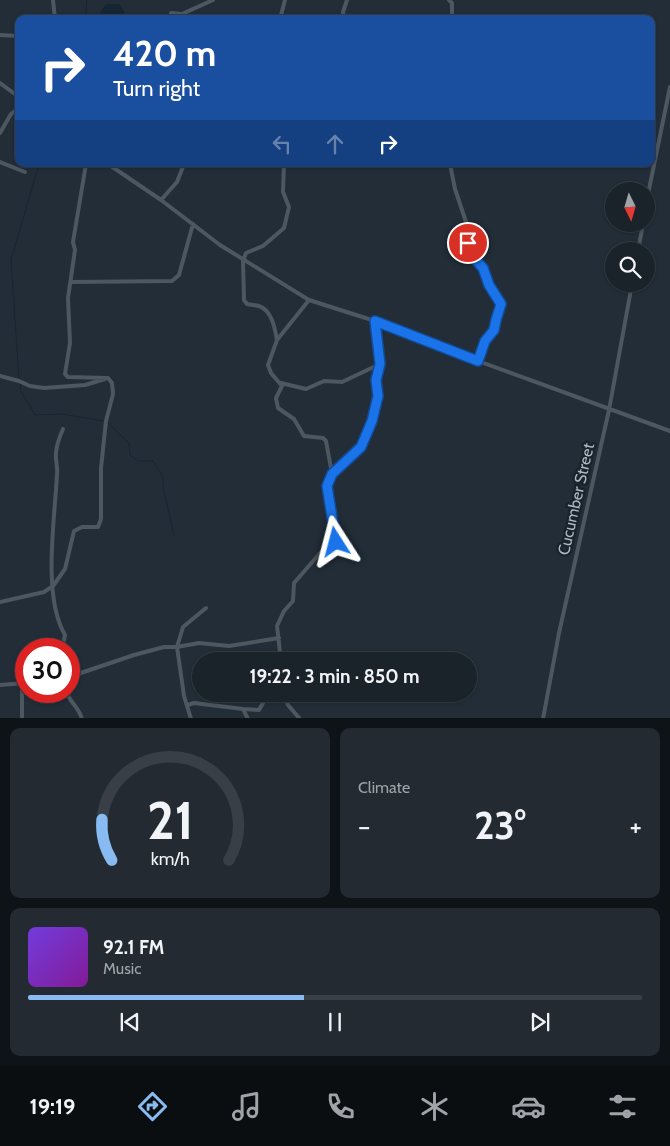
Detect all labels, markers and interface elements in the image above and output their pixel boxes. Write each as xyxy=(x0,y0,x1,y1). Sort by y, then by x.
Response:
text: 420 m xyxy=(113,32,216,75)
icon: right xyxy=(30,35,95,100)
text: Turn right xyxy=(113,75,200,102)
icon: left xyxy=(268,130,296,158)
icon: ahead xyxy=(321,130,349,158)
icon: right xyxy=(374,130,402,158)
north arrow xyxy=(605,182,655,232)
map controls xyxy=(605,182,655,292)
pin xyxy=(447,222,489,264)
icon: arrive xyxy=(454,229,482,257)
button: search xyxy=(605,242,655,292)
street label: Cucumber Street xyxy=(554,440,598,557)
position arrow xyxy=(309,515,361,567)
speed limit sign: 30 xyxy=(15,638,80,703)
text: 19:22 · 3 min · 850 m xyxy=(250,665,419,688)
text: Climate xyxy=(358,778,410,797)
text: 21 xyxy=(147,789,193,852)
text: 23° xyxy=(474,802,526,849)
text: − xyxy=(358,809,370,843)
text: + xyxy=(630,809,642,843)
text: km/h xyxy=(150,848,190,869)
text: 92.1 FM xyxy=(103,936,164,959)
text: Music xyxy=(103,959,141,978)
icon: previous xyxy=(116,1008,144,1036)
icon: pause xyxy=(321,1008,349,1036)
icon: next xyxy=(526,1008,554,1036)
icon: directions xyxy=(135,1089,170,1124)
icon: music xyxy=(229,1089,264,1124)
icon: phone xyxy=(323,1089,358,1124)
icon: climate xyxy=(417,1089,452,1124)
icon: car xyxy=(511,1089,546,1124)
icon: filters xyxy=(605,1089,640,1124)
text: 19:19 xyxy=(30,1093,75,1120)

